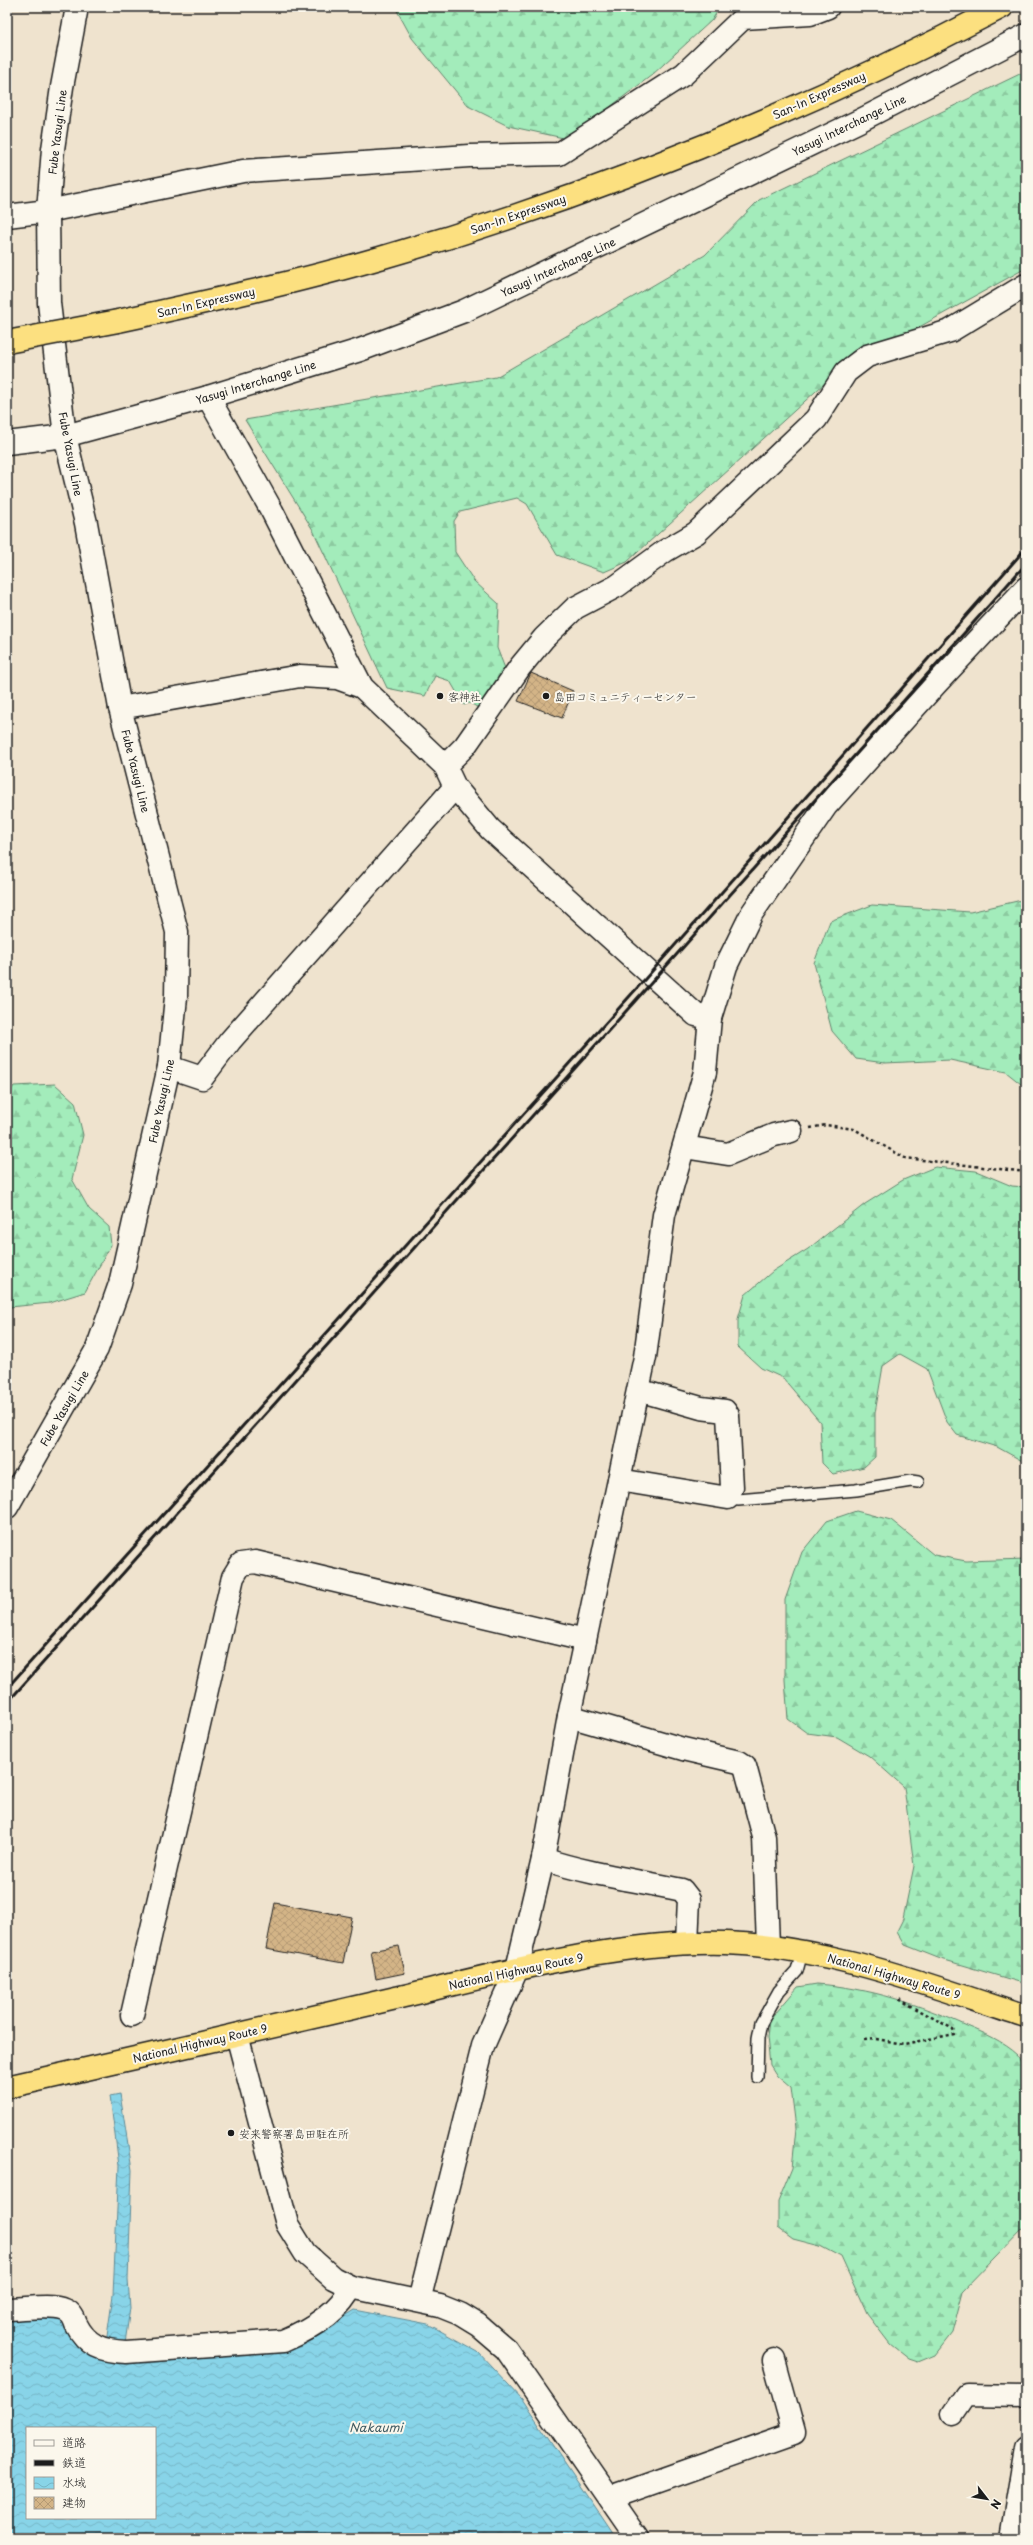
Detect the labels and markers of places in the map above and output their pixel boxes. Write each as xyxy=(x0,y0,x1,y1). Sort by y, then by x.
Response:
place label: 客神社 xyxy=(448,688,481,705)
place label: 島田コミュニティーセンター xyxy=(554,688,697,705)
marker: 客神社 xyxy=(435,691,445,701)
marker: 島田コミュニティーセンター xyxy=(541,691,551,701)
place label: 安来警察署島田駐在所 xyxy=(239,2125,349,2142)
marker: 安来警察署島田駐在所 xyxy=(226,2128,236,2138)

